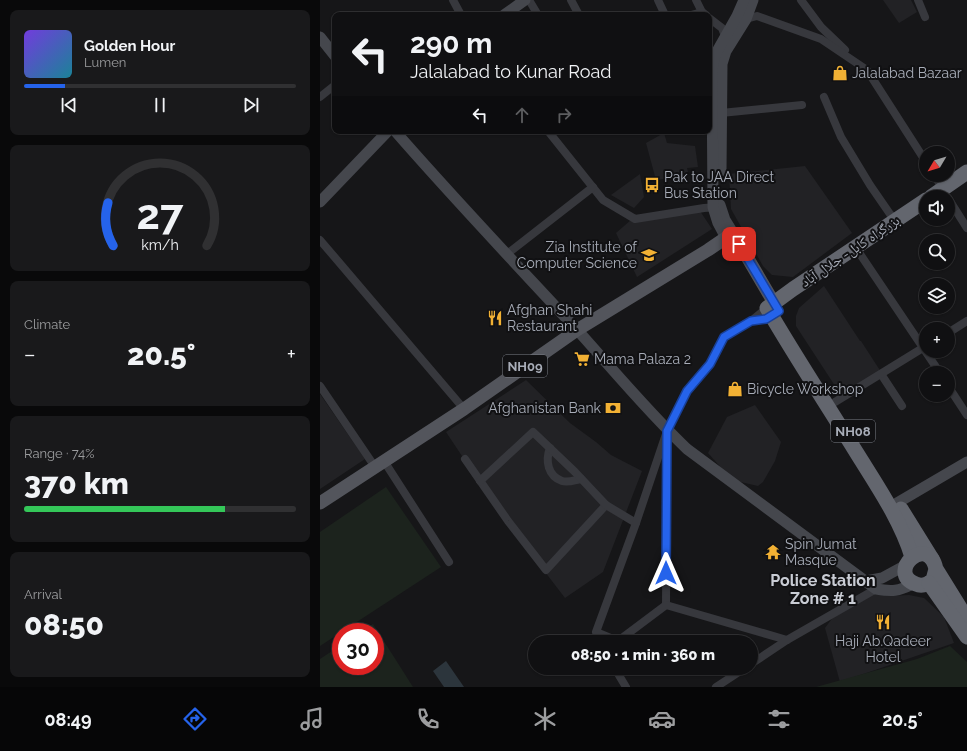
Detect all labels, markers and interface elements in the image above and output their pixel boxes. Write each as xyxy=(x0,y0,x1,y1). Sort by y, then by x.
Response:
text: 290 m xyxy=(410,27,492,60)
icon: left xyxy=(344,28,396,80)
text: Golden Hour xyxy=(84,37,175,55)
text: Lumen xyxy=(84,55,126,70)
text: Jalalabad to Kunar Road xyxy=(410,61,612,82)
shop icon: Jalalabad Bazaar xyxy=(831,64,849,82)
place label: Jalalabad Bazaar xyxy=(852,65,962,81)
icon: previous xyxy=(58,94,80,116)
icon: pause xyxy=(149,94,171,116)
icon: next xyxy=(240,94,262,116)
icon: left xyxy=(469,104,491,126)
icon: ahead xyxy=(511,104,533,126)
icon: right xyxy=(553,104,575,126)
north arrow xyxy=(919,146,955,182)
map controls xyxy=(919,146,955,402)
place label: Pak to JAA Direct Bus Station xyxy=(664,169,775,201)
bus stop icon: Pak to JAA Direct Bus Station xyxy=(643,176,661,194)
text: 27 xyxy=(137,190,184,239)
button: sound xyxy=(919,190,955,226)
street label: بزرگراه کابل- جلال آباد xyxy=(798,212,903,291)
pin xyxy=(722,227,756,261)
icon: arrive xyxy=(728,233,750,255)
button: search xyxy=(919,234,955,270)
text: km/h xyxy=(141,237,179,253)
place label: Zia Institute of Computer Science xyxy=(517,239,638,271)
school or university icon: Zia Institute of Computer Science xyxy=(640,246,658,264)
button: layers xyxy=(919,278,955,314)
place label: Afghan Shahi Restaurant xyxy=(507,302,592,334)
restaurant icon: Afghan Shahi Restaurant xyxy=(486,309,504,327)
text: Climate xyxy=(24,317,70,332)
button: + xyxy=(919,322,955,358)
text: 20.5° xyxy=(127,337,196,372)
text: − xyxy=(24,341,36,367)
text: + xyxy=(287,341,296,367)
supermarket icon: Mama Palaza 2 xyxy=(573,350,591,368)
place label: Mama Palaza 2 xyxy=(594,351,691,367)
road number: NH09 xyxy=(503,355,547,377)
button: − xyxy=(919,366,955,402)
shop icon: Bicycle Workshop xyxy=(726,380,744,398)
place label: Bicycle Workshop xyxy=(747,381,864,397)
bank icon: Afghanistan Bank xyxy=(604,399,622,417)
place label: Afghanistan Bank xyxy=(488,400,602,416)
road number: NH08 xyxy=(831,420,875,442)
text: Range · 74% xyxy=(24,446,94,461)
text: 370 km xyxy=(24,466,129,501)
place label: Spin Jumat Masque xyxy=(785,536,857,568)
temple icon: Spin Jumat Masque xyxy=(764,543,782,561)
position arrow xyxy=(645,552,687,594)
district label: Police Station Zone # 1 xyxy=(770,571,876,608)
text: Arrival xyxy=(24,587,62,602)
text: 08:50 xyxy=(24,607,104,642)
restaurant icon: Haji Ab.Qadeer Hotel xyxy=(874,613,892,631)
speed limit sign: 30 xyxy=(332,623,384,675)
place label: Haji Ab.Qadeer Hotel xyxy=(835,633,931,665)
text: 08:50 · 1 min · 360 m xyxy=(571,646,715,664)
icon: directions xyxy=(181,705,209,733)
icon: music xyxy=(298,705,326,733)
icon: phone xyxy=(414,705,442,733)
icon: climate xyxy=(531,705,559,733)
icon: car xyxy=(648,705,676,733)
icon: filters xyxy=(765,705,793,733)
text: 08:49 xyxy=(44,709,92,730)
text: 20.5° xyxy=(882,709,923,730)

